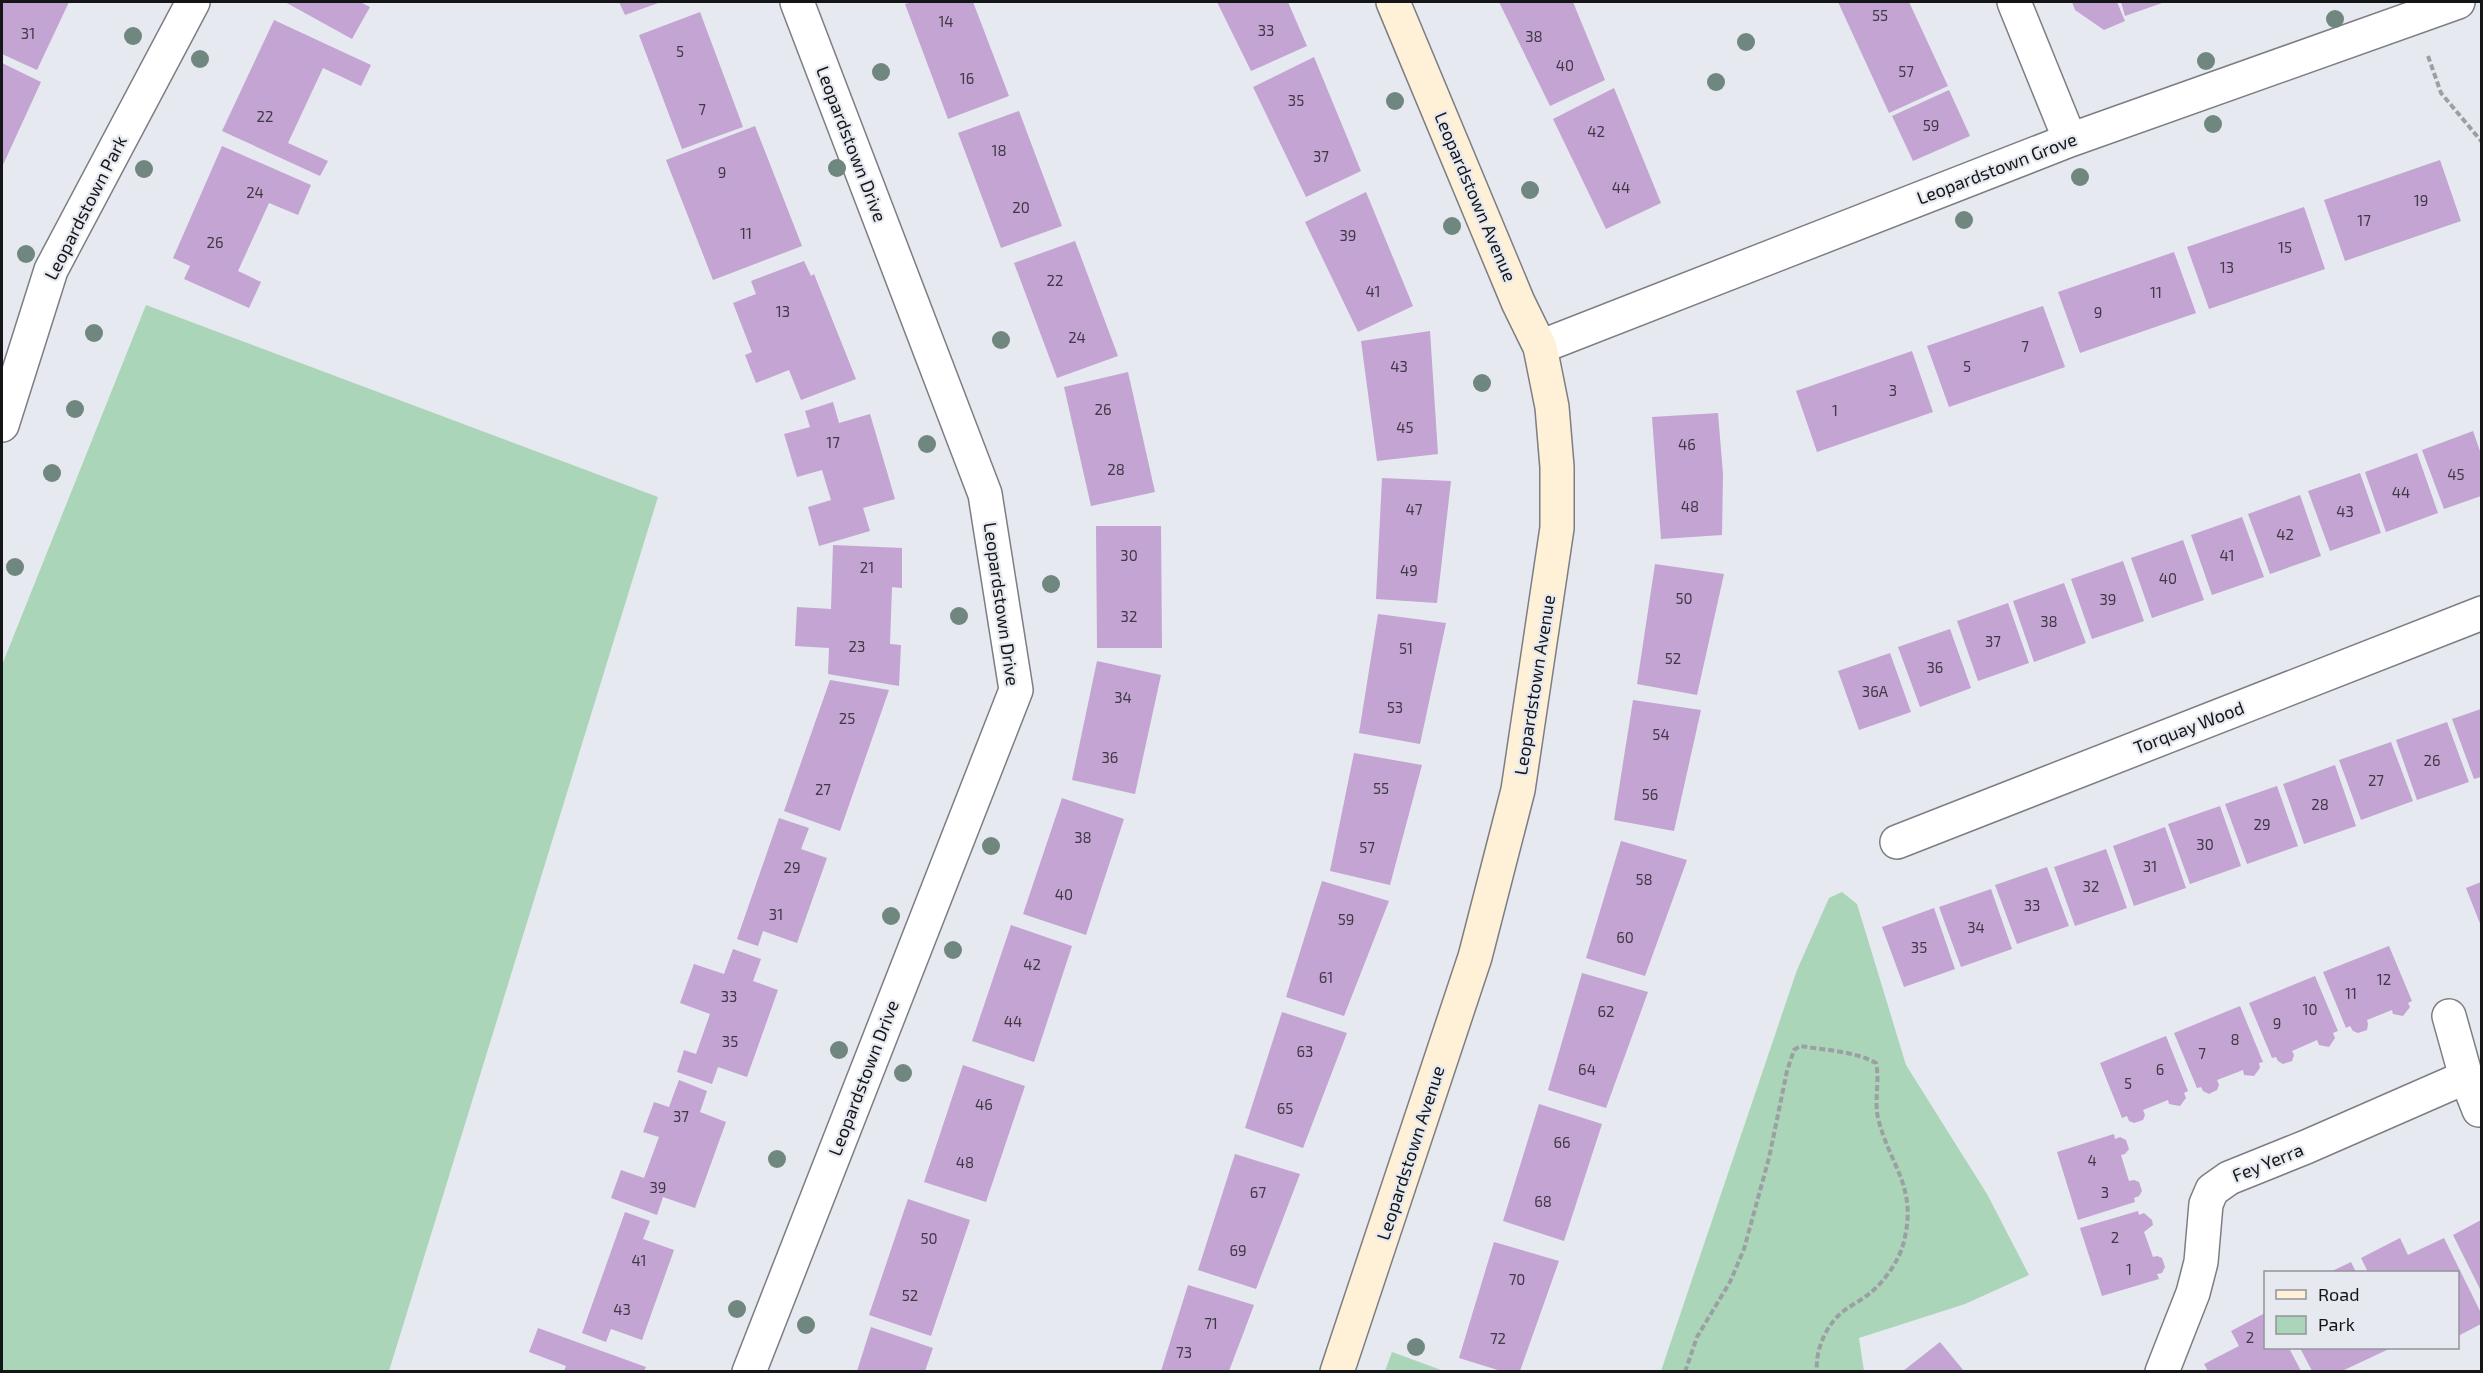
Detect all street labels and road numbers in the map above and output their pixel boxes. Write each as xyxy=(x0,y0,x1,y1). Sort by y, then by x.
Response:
street label: Leopardstown Drive xyxy=(812,63,892,225)
street label: Leopardstown Avenue xyxy=(1430,108,1522,285)
street label: Leopardstown Grove xyxy=(1913,127,2080,209)
street label: Leopardstown Park xyxy=(39,132,131,283)
street label: Leopardstown Drive xyxy=(980,521,1024,687)
street label: Leopardstown Avenue xyxy=(1509,593,1559,777)
street label: Torquay Wood xyxy=(2130,696,2247,758)
street label: Leopardstown Drive xyxy=(823,997,903,1159)
street label: Leopardstown Avenue xyxy=(1371,1063,1449,1243)
street label: Fey Yerra xyxy=(2229,1138,2306,1186)

